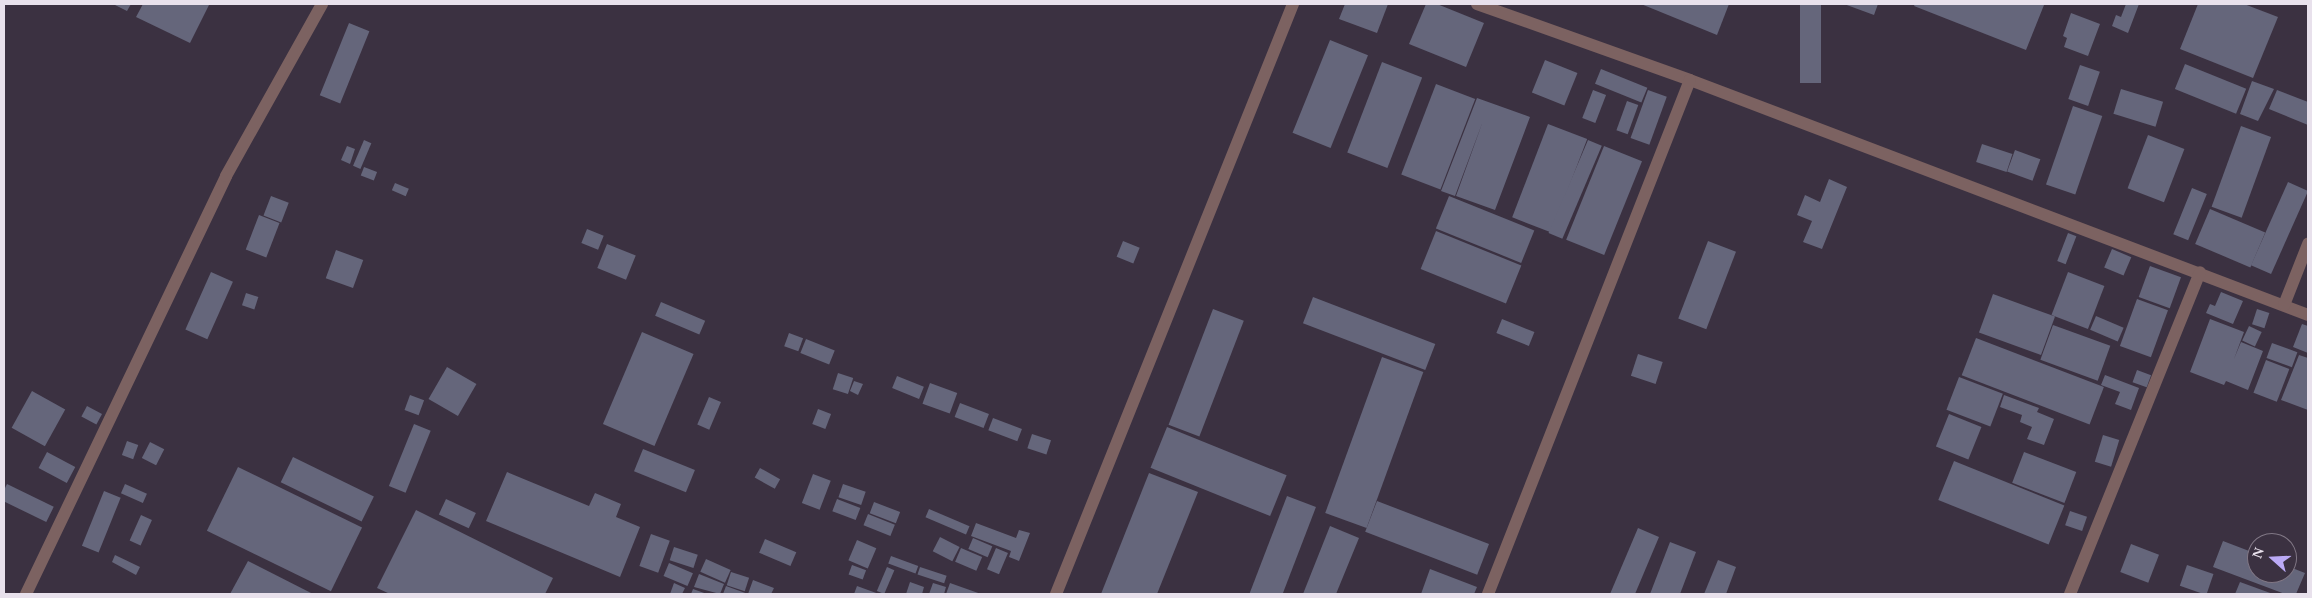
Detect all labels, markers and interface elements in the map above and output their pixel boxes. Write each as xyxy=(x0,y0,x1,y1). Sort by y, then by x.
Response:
north arrow xyxy=(2247,533,2297,583)
text: N xyxy=(2250,546,2267,560)

